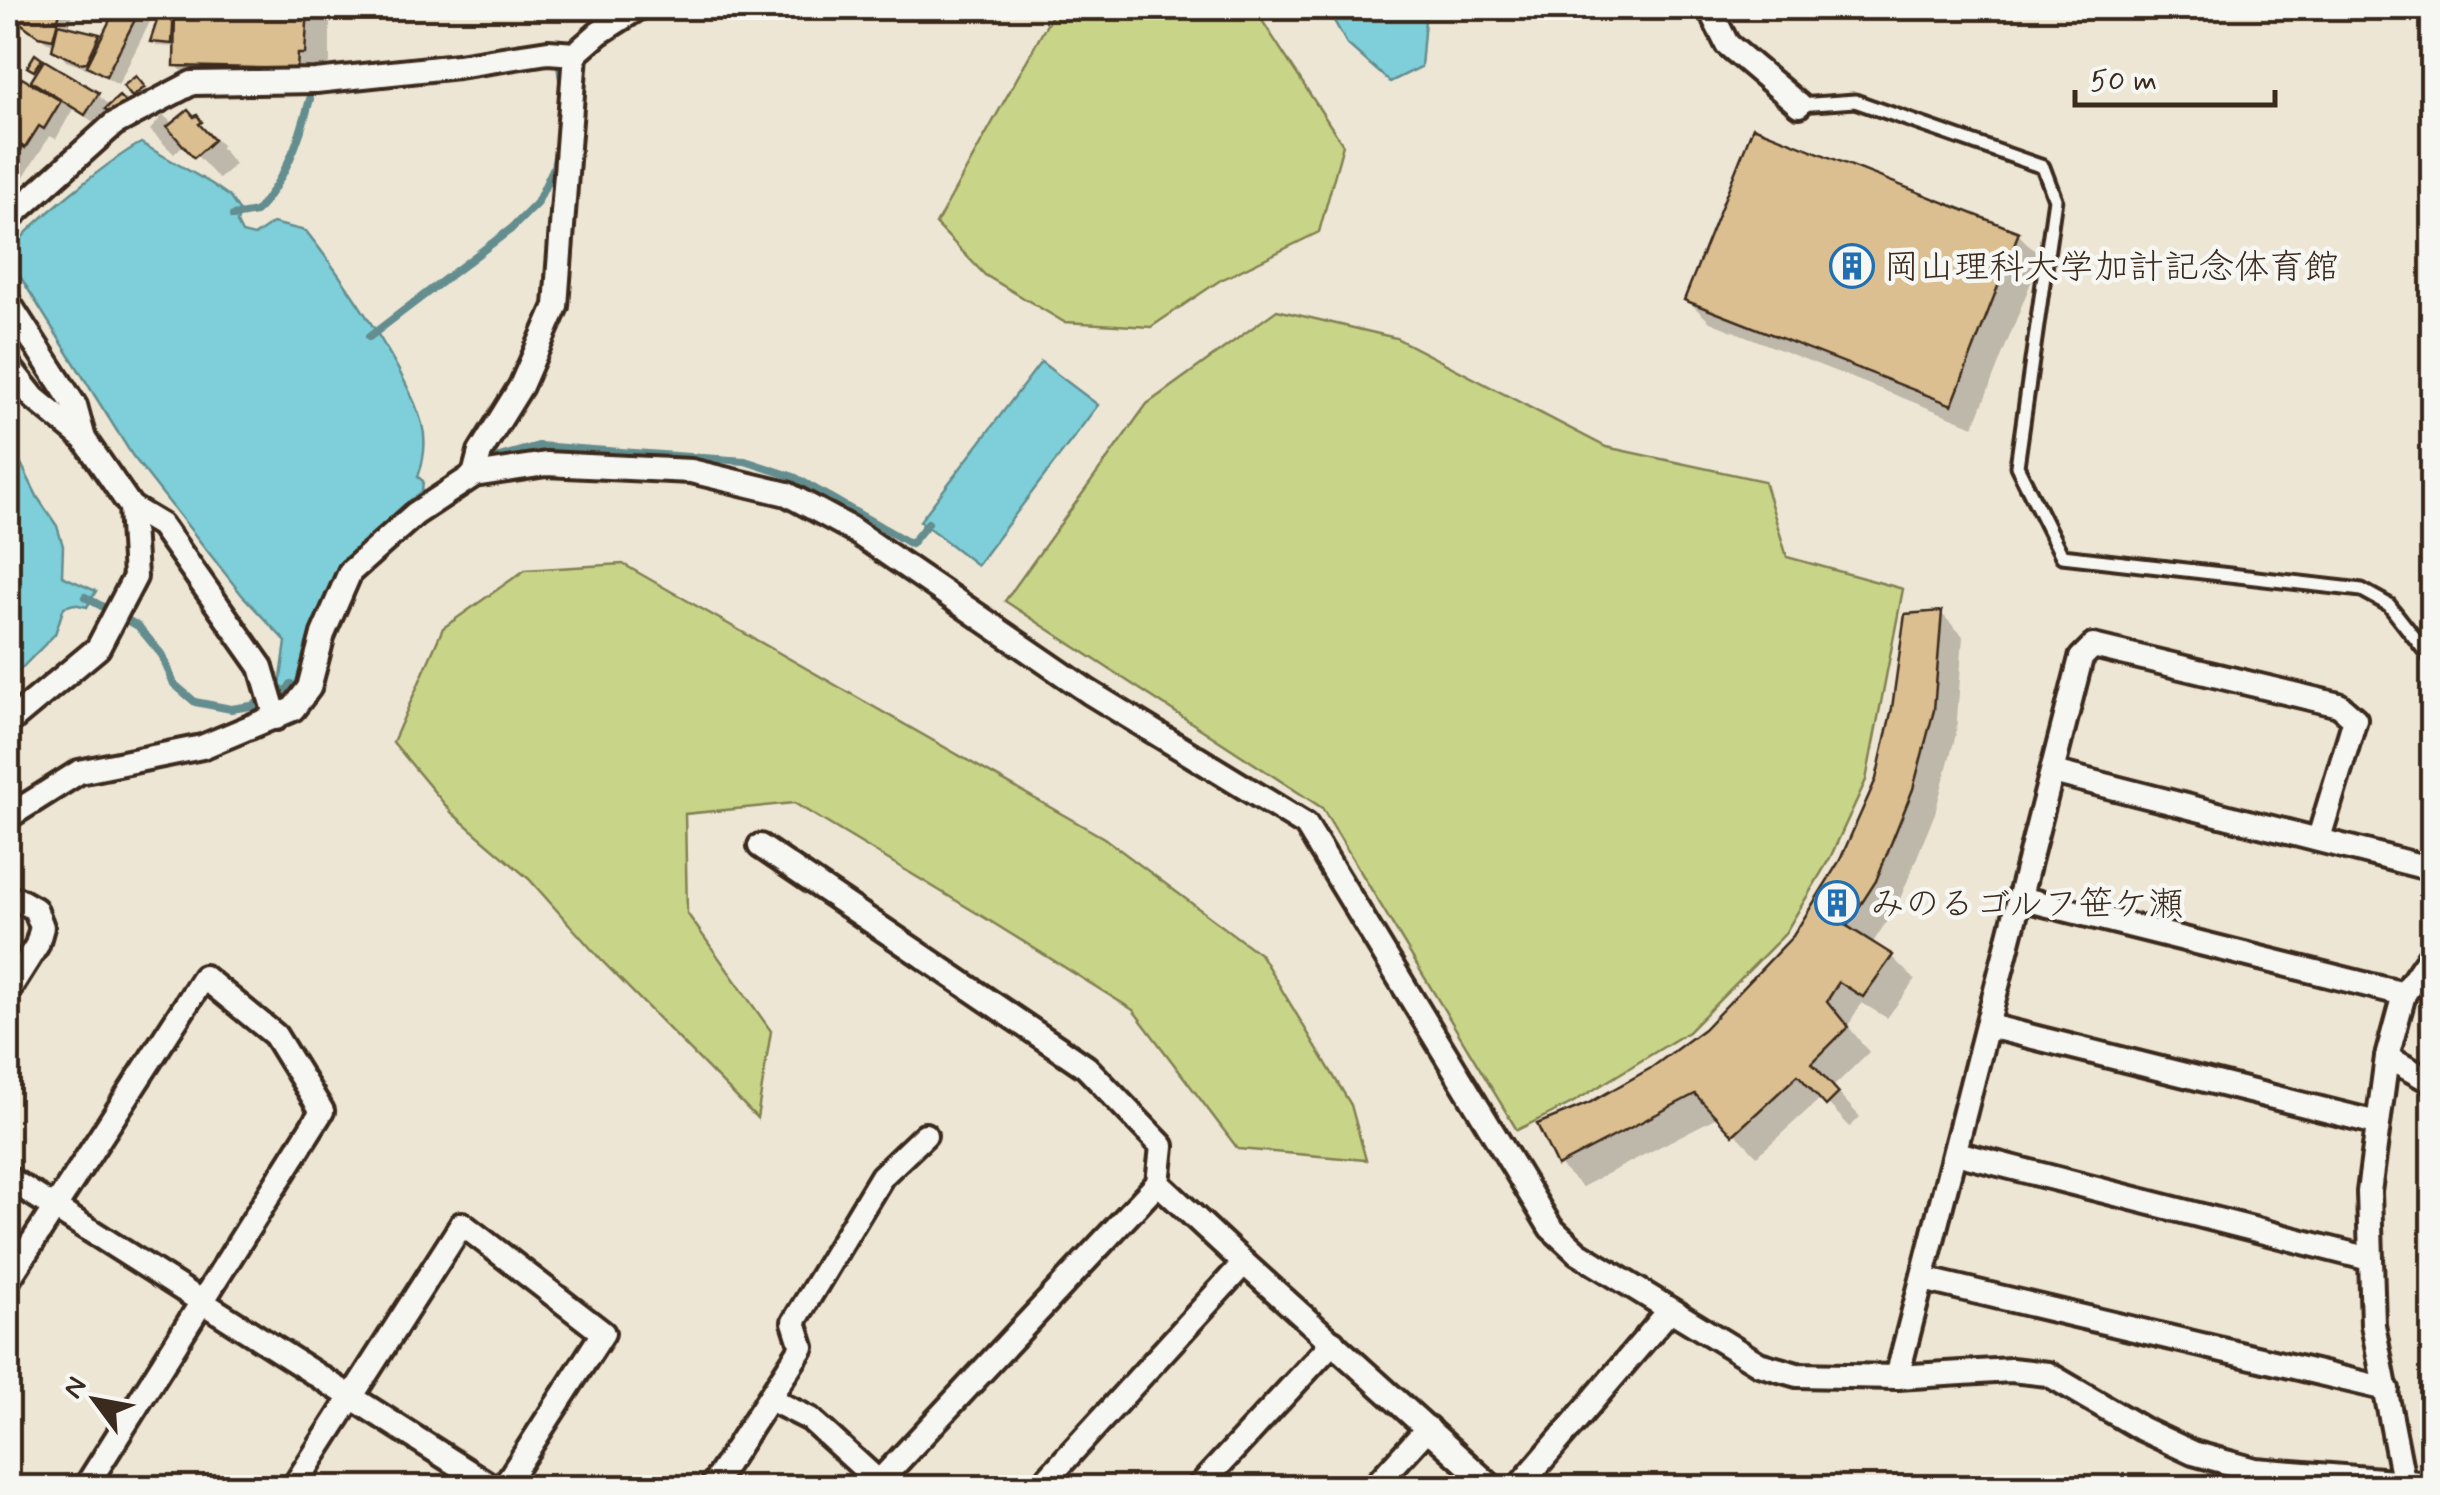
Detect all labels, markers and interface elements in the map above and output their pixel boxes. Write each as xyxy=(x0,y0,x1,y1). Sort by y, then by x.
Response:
scale bar xyxy=(2075,45,2275,107)
text: 50 m xyxy=(2090,62,2157,101)
building icon: 岡山理科大学加計記念体育館 xyxy=(1829,243,1875,289)
place label: 岡山理科大学加計記念体育館 xyxy=(1884,245,2339,291)
building icon: みのるゴルフ笹ケ瀬 xyxy=(1814,880,1860,926)
place label: みのるゴルフ笹ケ瀬 xyxy=(1870,882,2184,928)
north arrow xyxy=(45,1350,145,1450)
text: N xyxy=(55,1370,97,1406)

